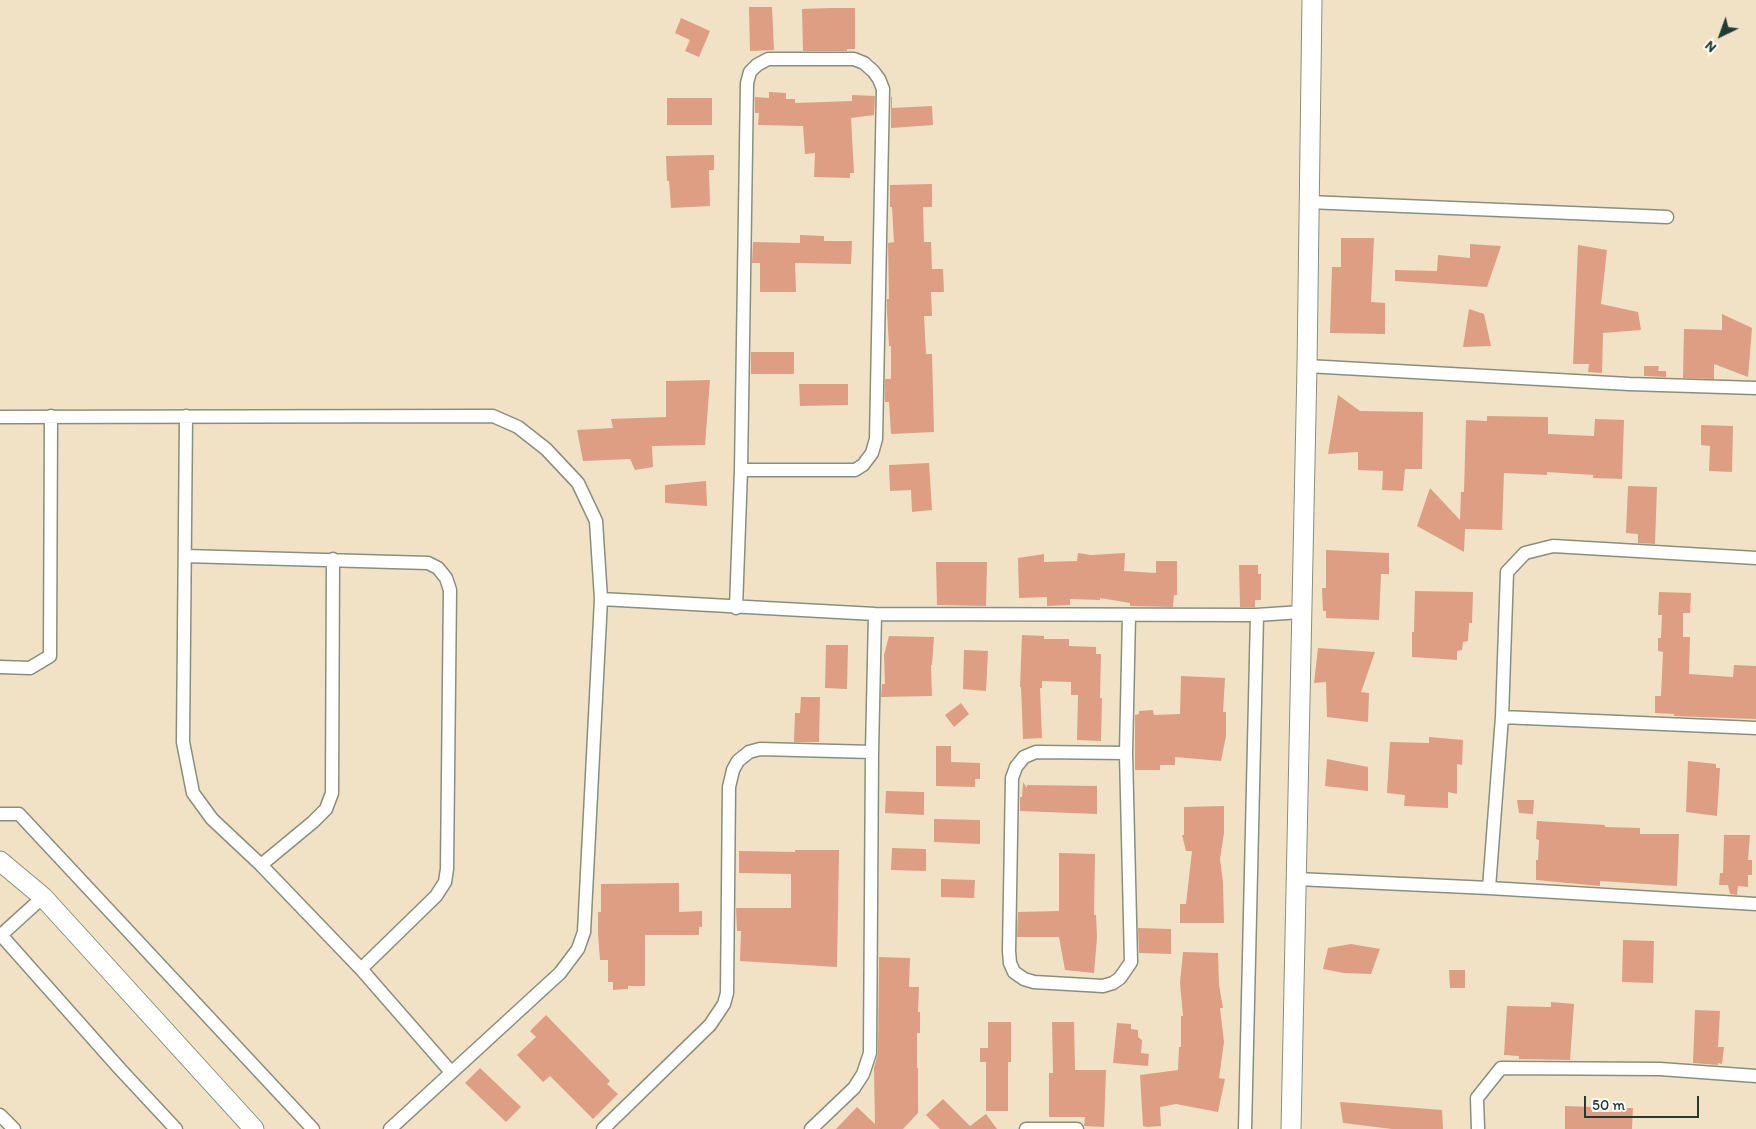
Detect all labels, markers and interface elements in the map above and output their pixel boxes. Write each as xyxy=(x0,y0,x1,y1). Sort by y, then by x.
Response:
north arrow xyxy=(1696,10,1746,60)
text: N xyxy=(1701,37,1720,56)
scale bar xyxy=(1586,1086,1701,1118)
text: 50 m xyxy=(1592,1096,1625,1114)

